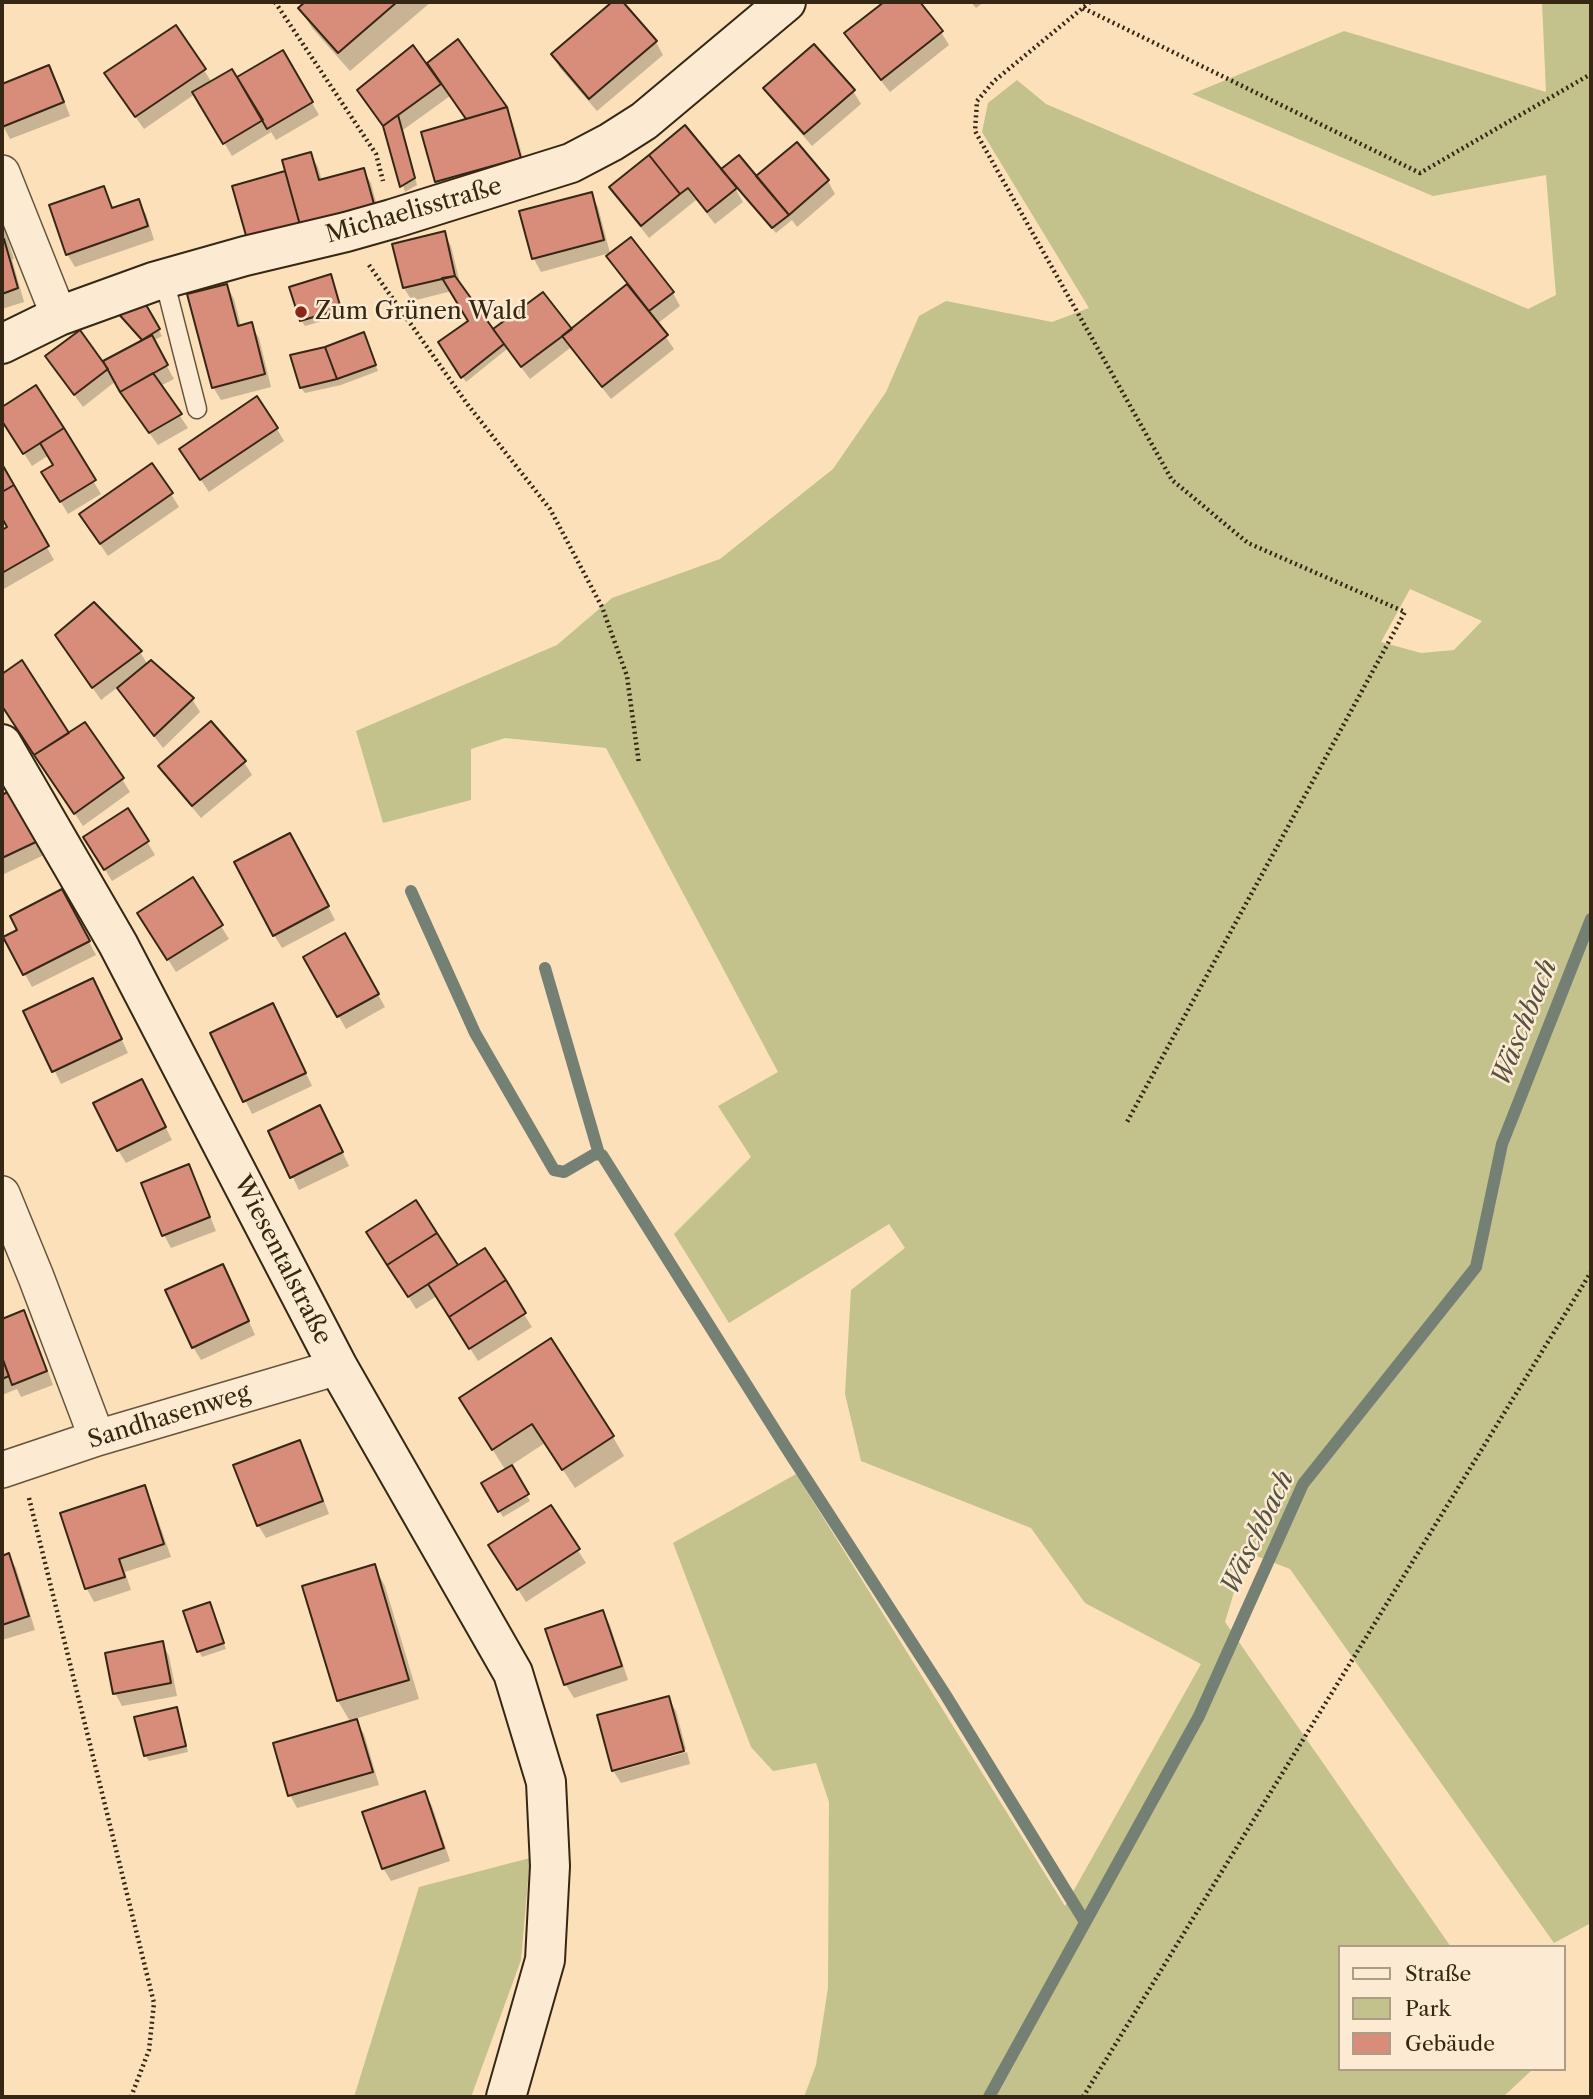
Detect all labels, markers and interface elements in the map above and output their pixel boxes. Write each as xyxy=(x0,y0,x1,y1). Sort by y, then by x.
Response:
street label: Michaelisstraße xyxy=(323,172,505,250)
place label: Zum Grünen Wald xyxy=(315,298,527,326)
marker: Zum Grünen Wald xyxy=(293,304,309,320)
water label: Wäschbach xyxy=(1485,955,1565,1091)
street label: Wiesentalstraße xyxy=(227,1171,337,1349)
street label: Sandhasenweg xyxy=(85,1379,253,1455)
water label: Wäschbach xyxy=(1215,1466,1301,1600)
legend xyxy=(1338,1945,1565,2071)
text: Straße xyxy=(1405,1961,1471,1986)
text: Park xyxy=(1405,1996,1451,2021)
text: Gebäude xyxy=(1405,2031,1495,2056)

